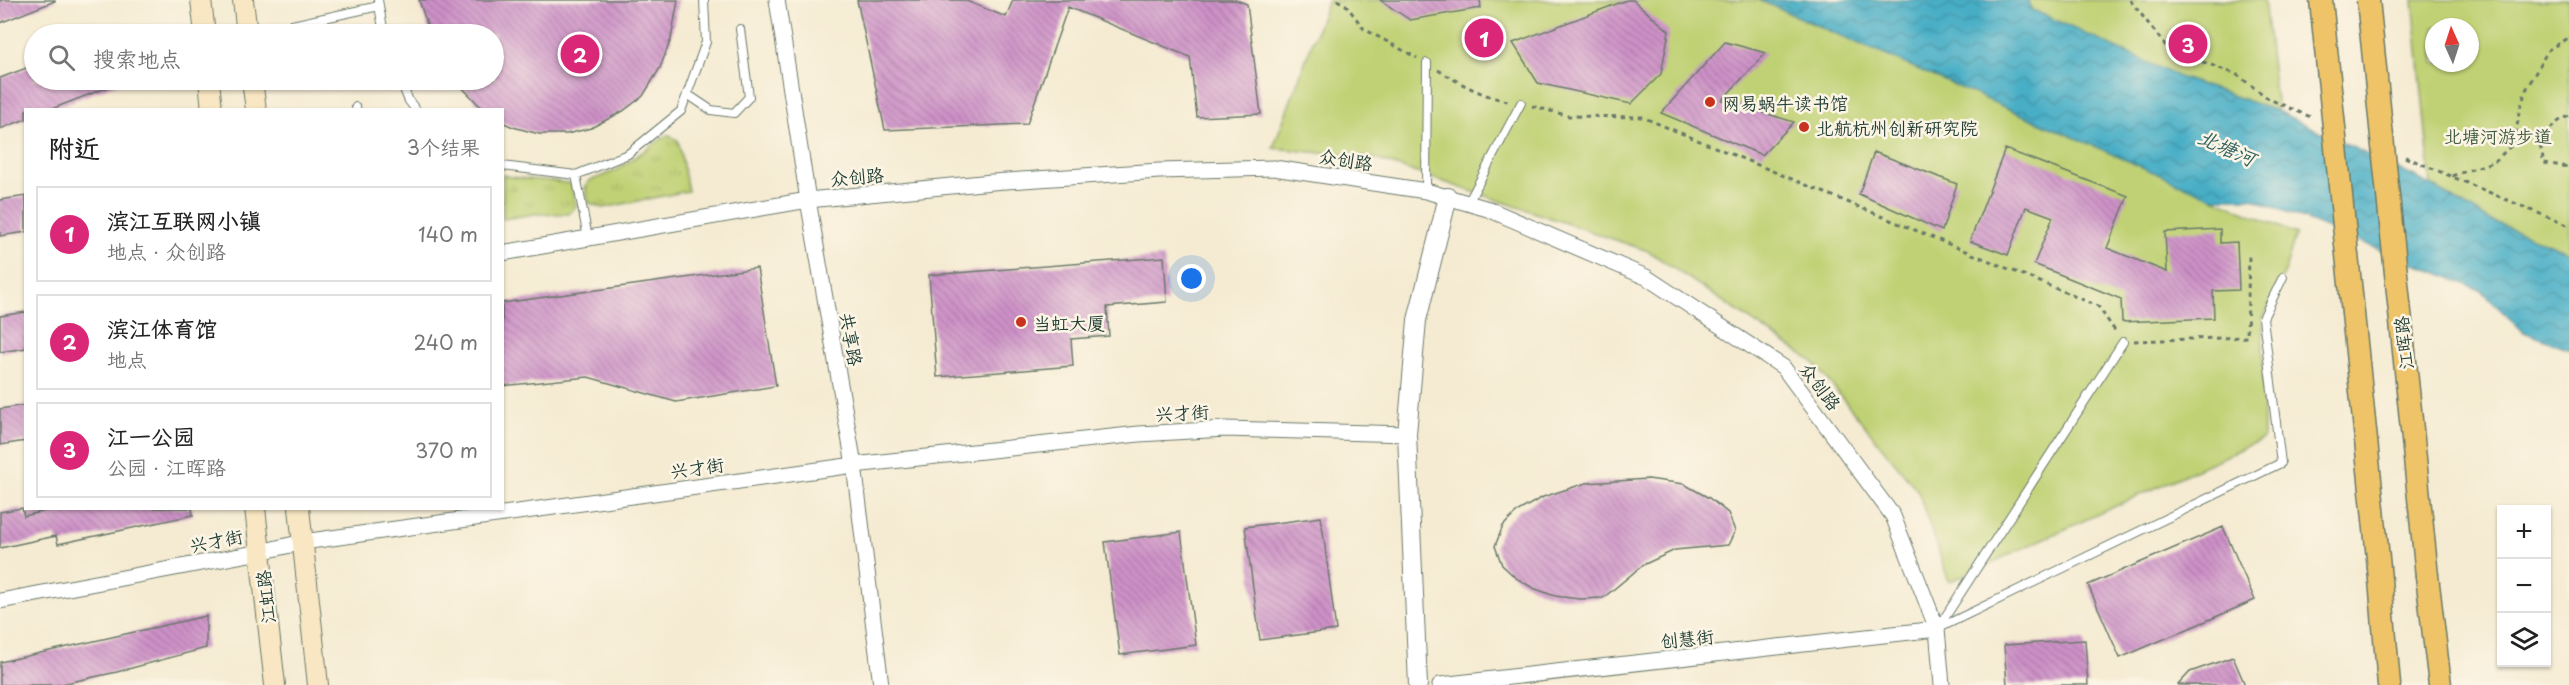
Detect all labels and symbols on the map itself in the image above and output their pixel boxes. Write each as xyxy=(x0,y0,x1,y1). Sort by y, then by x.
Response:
pin: 1 xyxy=(1464,15,1504,60)
north arrow xyxy=(2425,18,2479,72)
pin: 3 xyxy=(2168,22,2208,66)
pin: 2 xyxy=(560,32,600,76)
place label: 网易蜗牛读书馆 xyxy=(1722,89,1848,116)
marker: 网易蜗牛读书馆 xyxy=(1703,95,1717,109)
place label: 北航杭州创新研究院 xyxy=(1816,114,1978,141)
marker: 北航杭州创新研究院 xyxy=(1797,120,1811,134)
water label: 北塘河 xyxy=(2193,121,2263,174)
park label: 北塘河游步道 xyxy=(2444,122,2552,149)
street label: 众创路 xyxy=(1317,141,1375,177)
street label: 众创路 xyxy=(829,160,885,192)
your location xyxy=(1177,264,1206,293)
place label: 当虹大厦 xyxy=(1033,309,1105,336)
street label: 共享路 xyxy=(834,310,870,368)
marker: 当虹大厦 xyxy=(1014,315,1028,329)
street label: 江晖路 xyxy=(2387,315,2419,371)
street label: 众创路 xyxy=(1794,356,1848,416)
street label: 兴才街 xyxy=(1154,397,1210,427)
street label: 兴才街 xyxy=(668,450,726,484)
street label: 兴才街 xyxy=(187,522,245,558)
street label: 江虹路 xyxy=(249,569,281,625)
street label: 创慧街 xyxy=(1659,622,1715,654)

